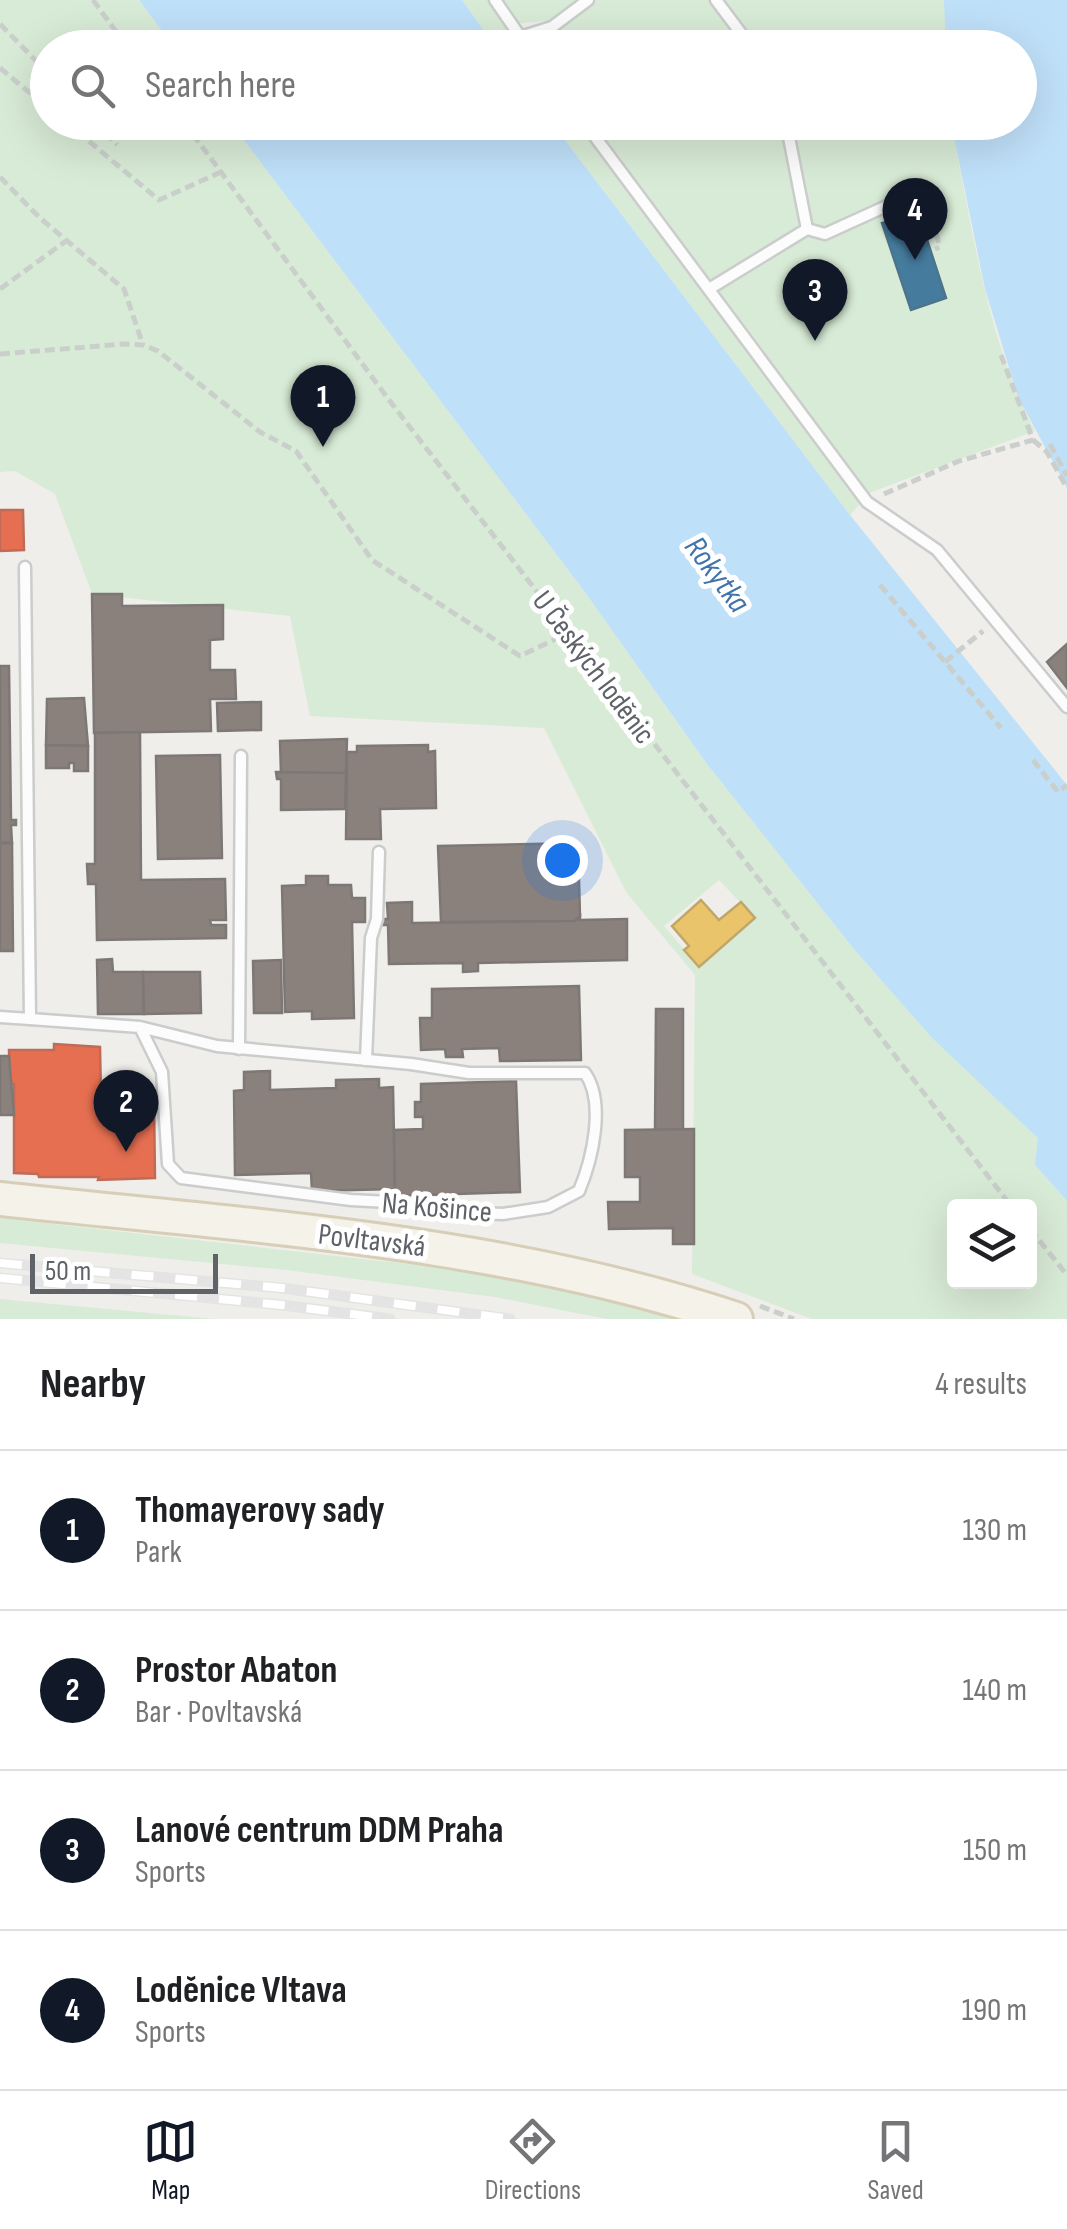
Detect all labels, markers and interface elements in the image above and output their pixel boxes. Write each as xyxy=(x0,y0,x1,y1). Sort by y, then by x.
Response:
search box xyxy=(30,30,1037,140)
icon: search xyxy=(65,58,120,113)
text: Search here xyxy=(145,63,296,108)
pin: 4 xyxy=(882,178,948,260)
pin: 3 xyxy=(782,258,848,341)
pin: 1 xyxy=(290,364,356,447)
water label: Rokytka xyxy=(676,529,758,621)
street label: U Českých loděnic xyxy=(524,584,662,751)
your location xyxy=(537,835,588,886)
pin: 2 xyxy=(94,1070,158,1152)
street label: Na Košince xyxy=(380,1185,493,1231)
map controls xyxy=(947,1199,1037,1289)
button: layers xyxy=(947,1199,1037,1289)
street label: Povltavská xyxy=(316,1217,428,1265)
scale bar xyxy=(30,1249,218,1294)
text: 50 m xyxy=(45,1255,91,1288)
text: Nearby xyxy=(40,1359,146,1410)
text: 4 results xyxy=(935,1365,1027,1404)
text: Thomayerovy sady xyxy=(135,1488,385,1533)
text: 1 xyxy=(66,1511,79,1550)
text: 130 m xyxy=(962,1511,1027,1550)
text: Park xyxy=(135,1533,182,1572)
text: Prostor Abaton xyxy=(135,1648,337,1693)
text: 2 xyxy=(65,1671,80,1710)
text: 140 m xyxy=(963,1671,1027,1710)
text: Bar · Povltavská xyxy=(135,1693,302,1732)
text: Lanové centrum DDM Praha xyxy=(135,1808,504,1853)
text: 3 xyxy=(65,1831,80,1870)
text: 150 m xyxy=(963,1831,1027,1870)
text: Sports xyxy=(135,1853,206,1892)
text: Loděnice Vltava xyxy=(135,1968,347,2013)
text: 4 xyxy=(65,1991,80,2030)
text: 190 m xyxy=(962,1991,1027,2030)
text: Sports xyxy=(135,2013,206,2052)
tab: Map xyxy=(143,2114,198,2207)
tab: Directions xyxy=(485,2114,581,2207)
tab: Saved xyxy=(868,2114,924,2207)

